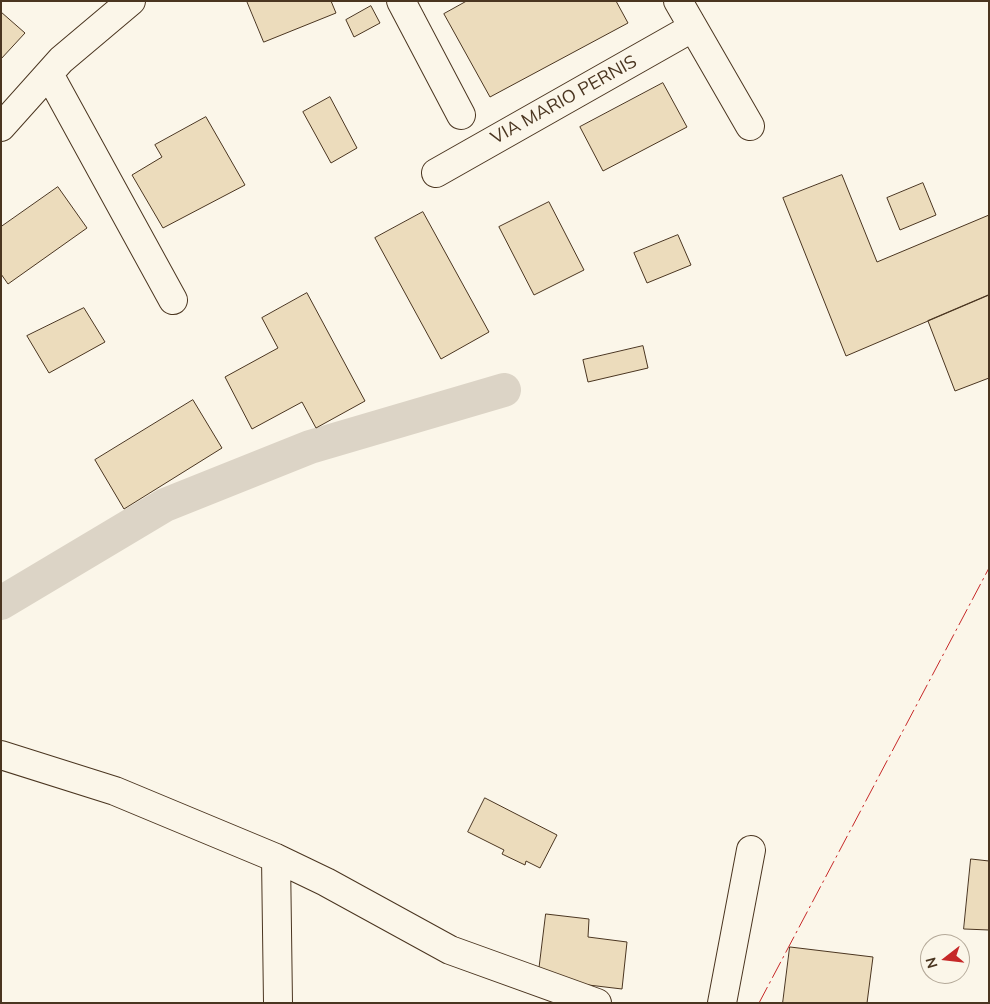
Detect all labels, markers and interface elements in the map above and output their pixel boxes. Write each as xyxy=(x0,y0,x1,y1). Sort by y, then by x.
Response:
street label: VIA MARIO PERNIS xyxy=(487,51,641,149)
north arrow xyxy=(920,934,970,984)
text: N xyxy=(921,955,942,970)

